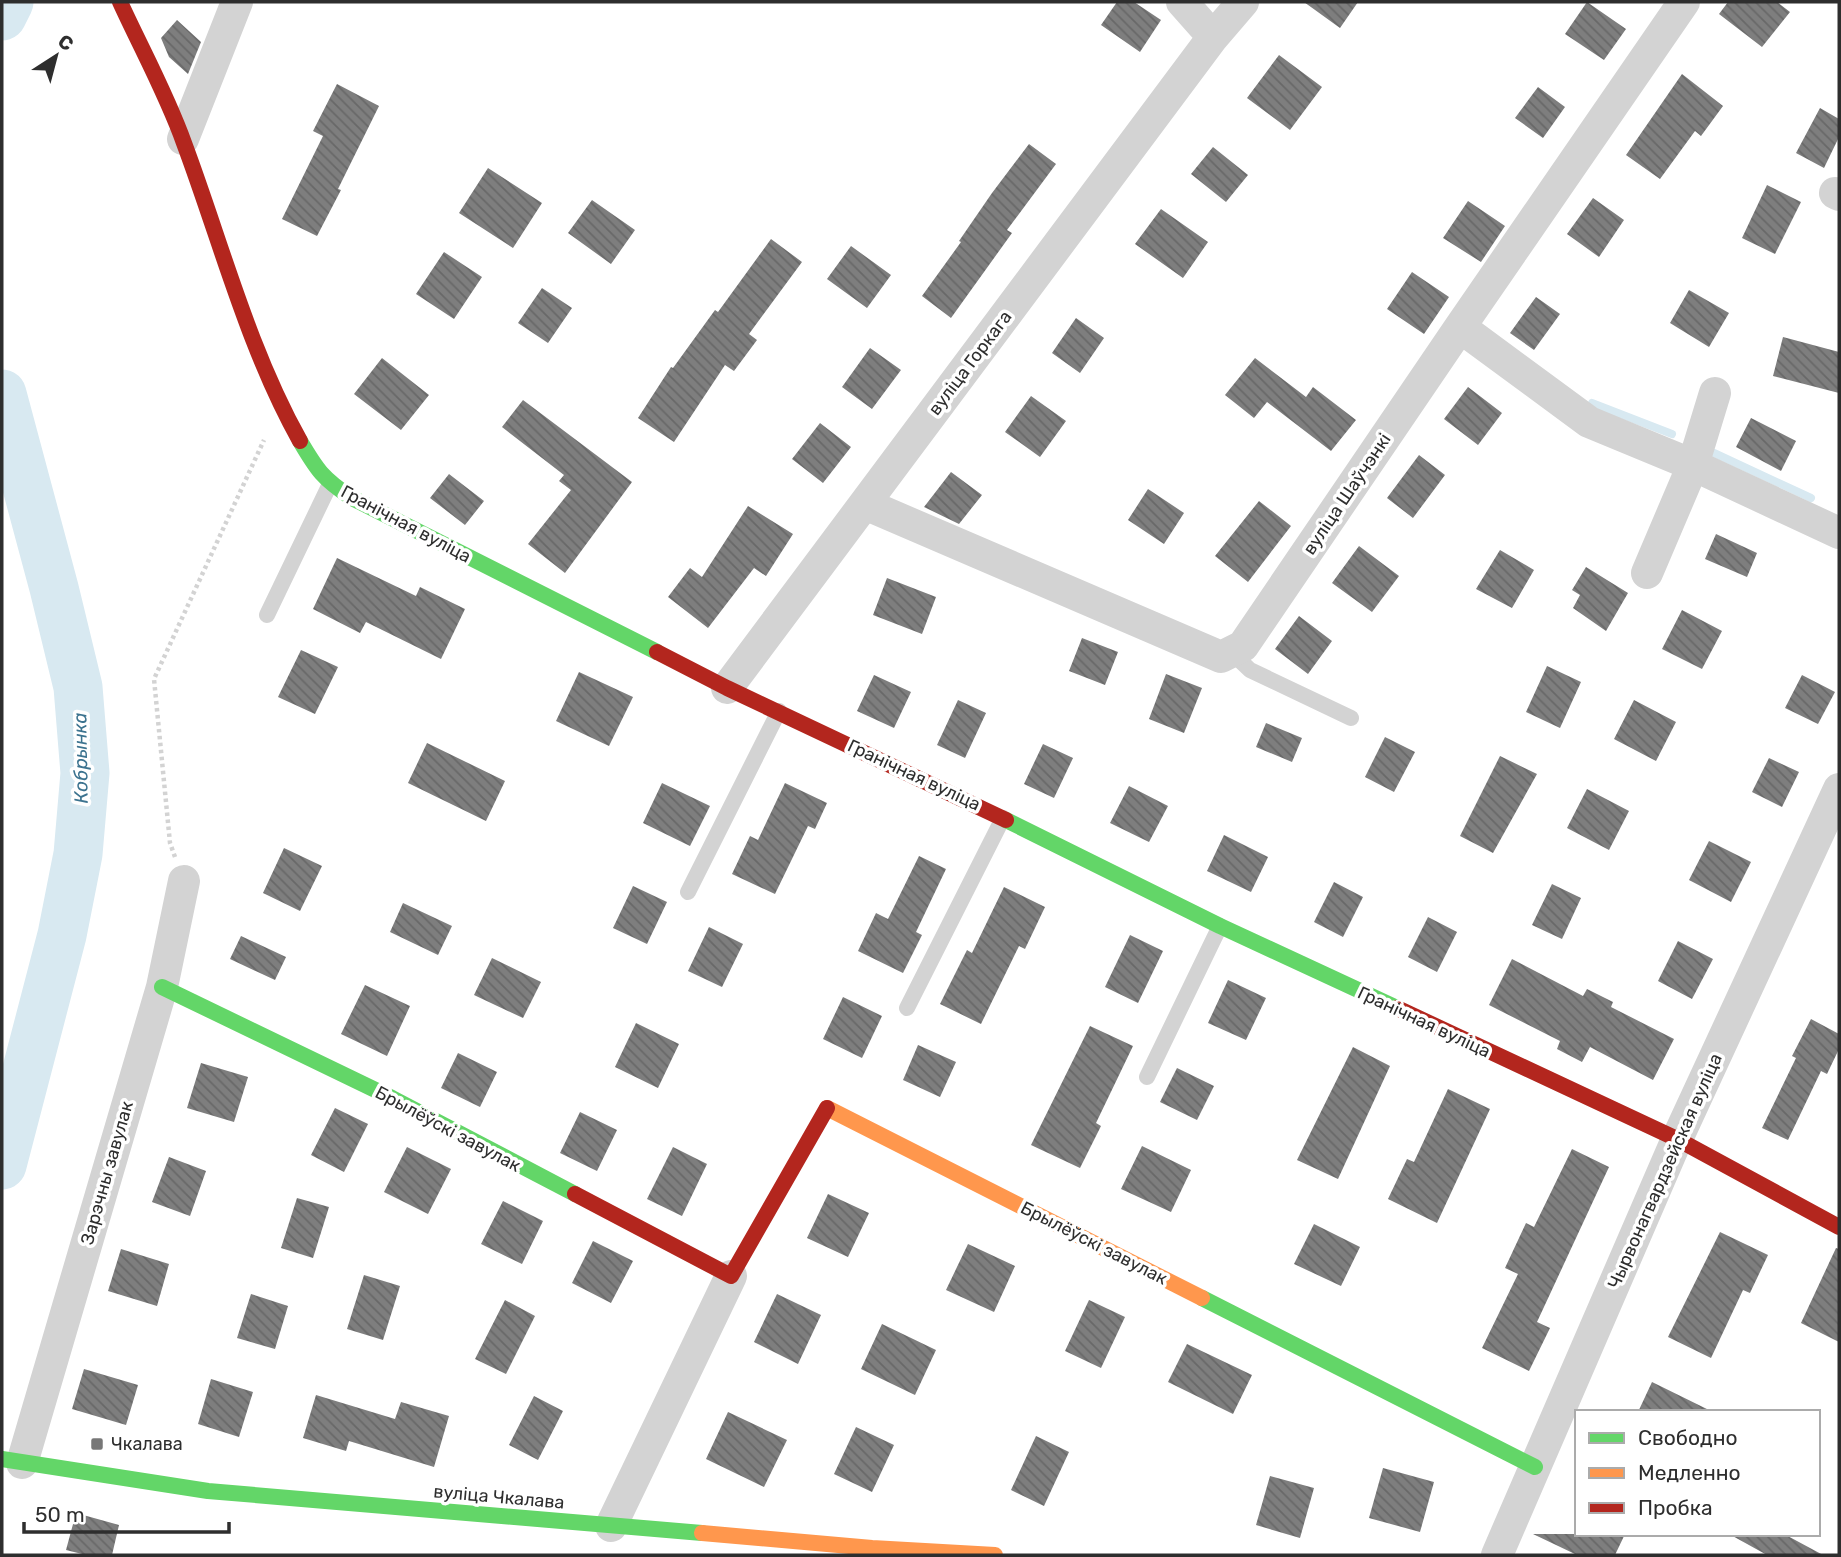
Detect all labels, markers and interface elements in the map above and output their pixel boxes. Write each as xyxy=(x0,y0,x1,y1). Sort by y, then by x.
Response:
north arrow xyxy=(21,21,91,91)
text: С xyxy=(54,29,78,56)
street label: вуліца Горкага xyxy=(924,306,1016,420)
street label: вуліца Шаўчэнкі xyxy=(1298,429,1396,559)
street label: Гранічная вуліца xyxy=(337,480,475,568)
water label: Кобрынка xyxy=(68,712,93,804)
street label: Гранічная вуліца xyxy=(844,735,984,815)
street label: Гранічная вуліца xyxy=(1354,982,1494,1062)
street label: Чырвонагвардзейская вуліца xyxy=(1603,1050,1727,1292)
street label: Брылёўскі завулак xyxy=(371,1081,525,1177)
street label: Зарэчны завулак xyxy=(76,1098,138,1247)
street label: Брылёўскі завулак xyxy=(1017,1197,1171,1290)
legend xyxy=(1575,1410,1820,1536)
text: Свободно xyxy=(1638,1425,1738,1450)
place label: Чкалава xyxy=(111,1433,183,1455)
marker: Чкалава xyxy=(89,1436,105,1452)
text: Медленно xyxy=(1638,1460,1741,1485)
street label: вуліца Чкалава xyxy=(433,1480,565,1514)
scale bar xyxy=(24,1490,229,1534)
text: Пробка xyxy=(1638,1495,1713,1520)
text: 50 m xyxy=(35,1502,85,1527)

